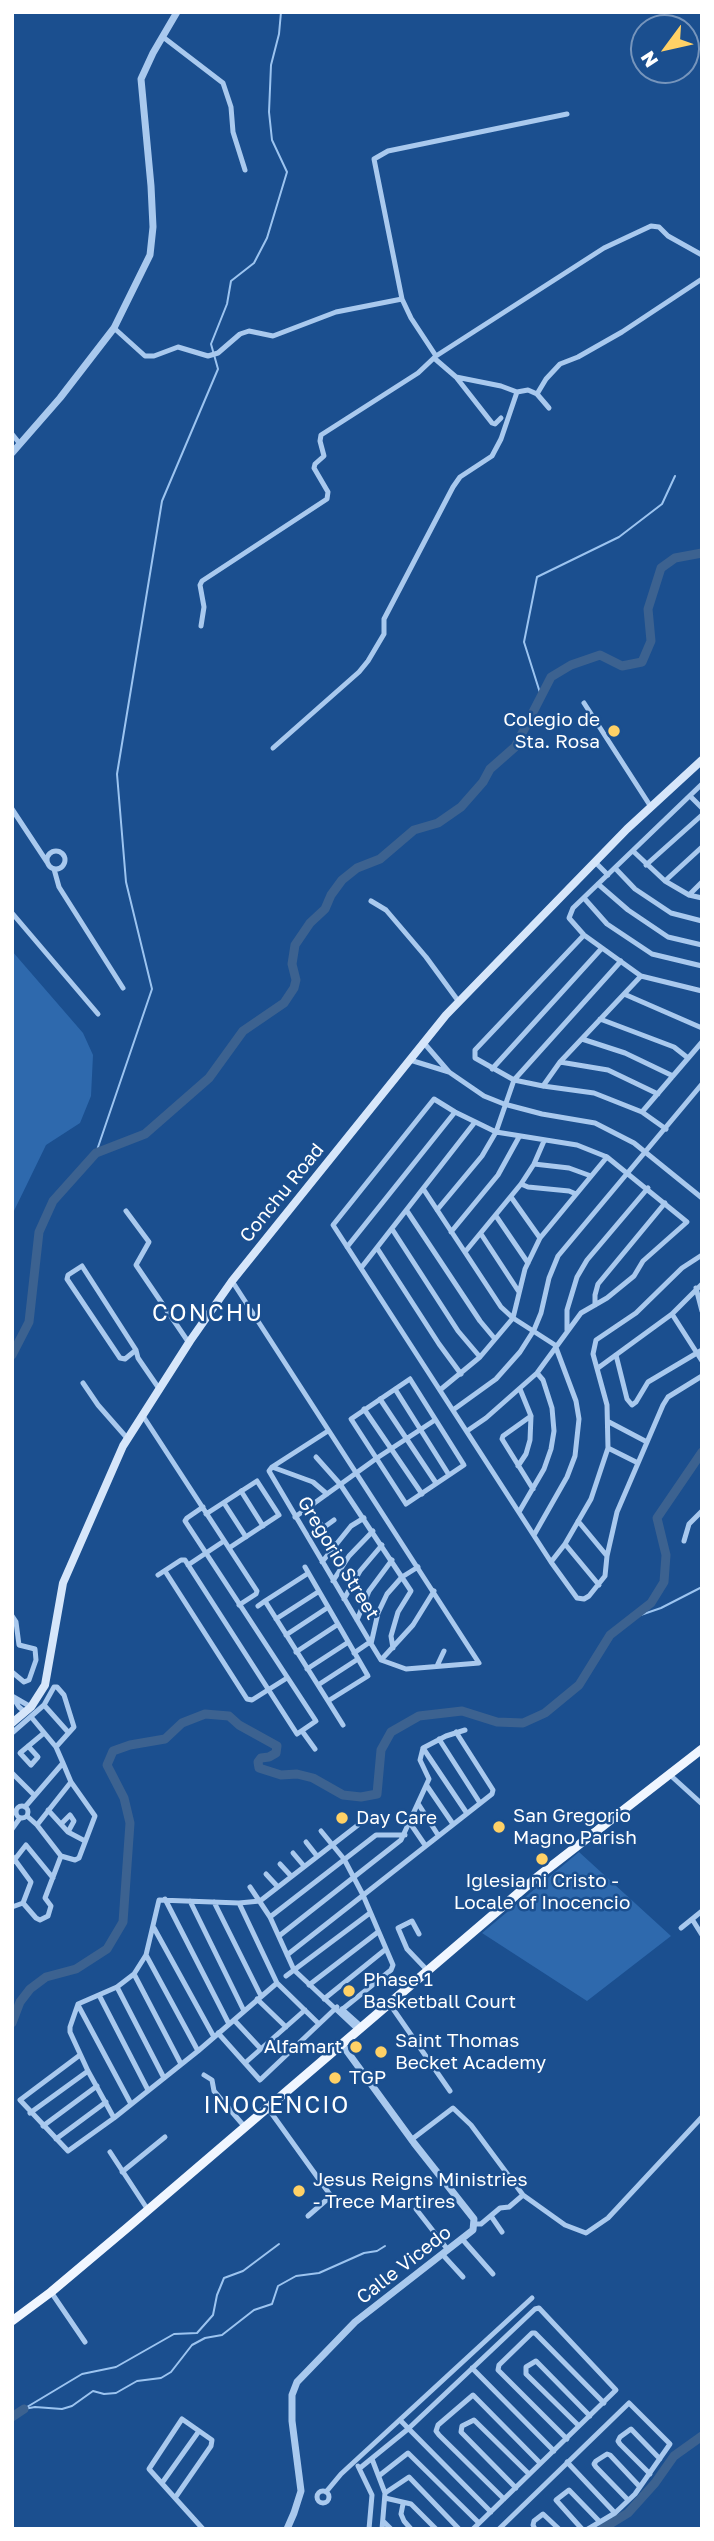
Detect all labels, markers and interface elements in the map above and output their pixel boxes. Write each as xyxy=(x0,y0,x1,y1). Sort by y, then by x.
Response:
north arrow xyxy=(630,14,700,84)
text: N xyxy=(635,47,662,72)
place label: Colegio de Sta. Rosa xyxy=(503,709,600,753)
marker: Colegio de Sta. Rosa xyxy=(606,723,622,739)
street label: Conchu Road xyxy=(235,1139,329,1247)
district label: CONCHU xyxy=(153,1300,263,1328)
street label: Gregorio Street xyxy=(292,1492,384,1624)
place label: San Gregorio Magno Parish xyxy=(513,1805,637,1849)
place label: Day Care xyxy=(356,1807,437,1829)
marker: Day Care xyxy=(334,1810,350,1826)
marker: San Gregorio Magno Parish xyxy=(491,1819,507,1835)
marker: Iglesia ni Cristo - Locale of Inocencio xyxy=(534,1851,550,1867)
place label: Iglesia ni Cristo - Locale of Inocencio xyxy=(454,1870,630,1914)
place label: Phase 1 Basketball Court xyxy=(363,1969,516,2013)
marker: Phase 1 Basketball Court xyxy=(341,1983,357,1999)
place label: Saint Thomas Becket Academy xyxy=(395,2030,546,2074)
place label: Alfamart xyxy=(264,2036,342,2058)
marker: Alfamart xyxy=(348,2039,364,2055)
marker: Saint Thomas Becket Academy xyxy=(373,2044,389,2060)
place label: TGP xyxy=(349,2067,386,2089)
marker: TGP xyxy=(327,2070,343,2086)
district label: INOCENCIO xyxy=(205,2092,349,2120)
place label: Jesus Reigns Ministries - Trece Martires xyxy=(313,2169,527,2213)
marker: Jesus Reigns Ministries - Trece Martires xyxy=(291,2183,307,2199)
street label: Calle Vicedo xyxy=(352,2221,456,2309)

